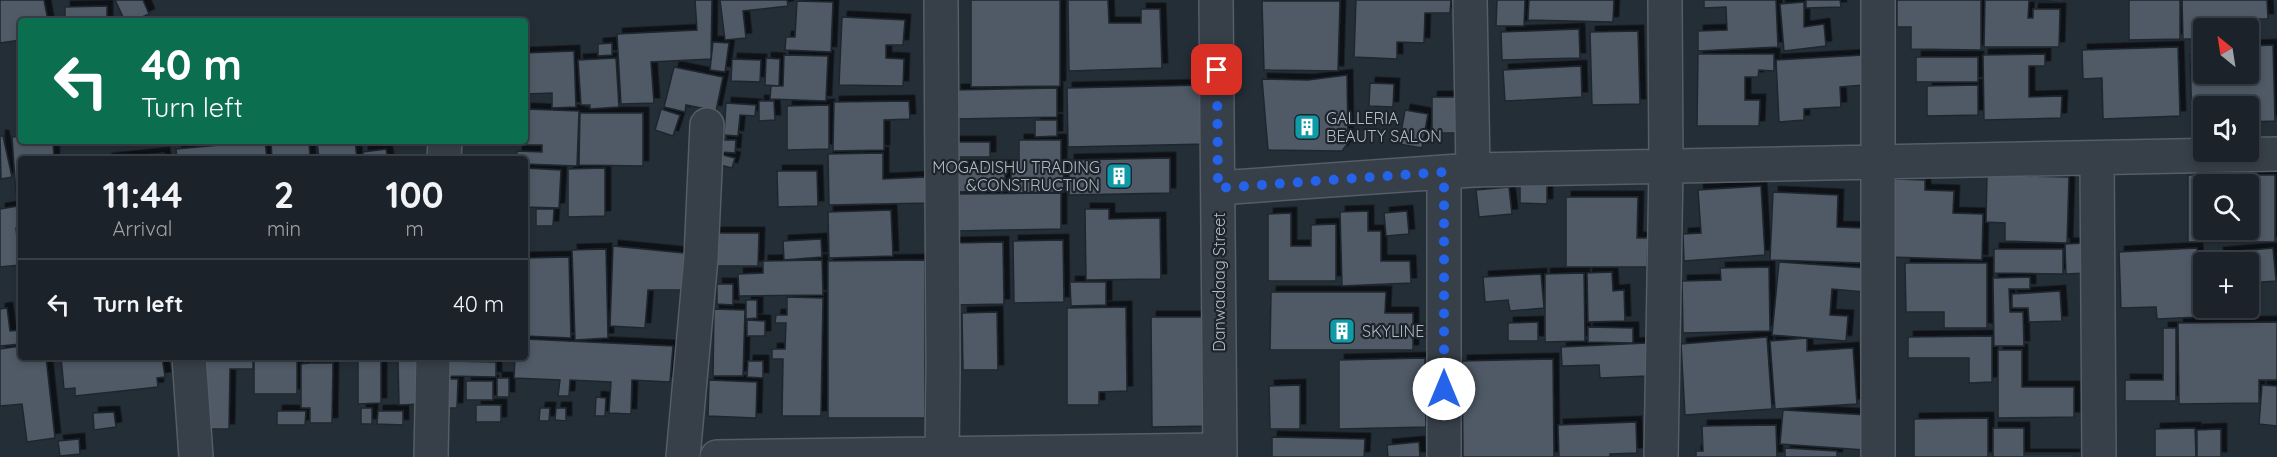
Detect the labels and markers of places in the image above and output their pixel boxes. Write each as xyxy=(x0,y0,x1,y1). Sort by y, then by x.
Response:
pin xyxy=(1191,44,1242,95)
place label: GALLERIA BEAUTY SALON xyxy=(1326,108,1442,146)
building icon: GALLERIA BEAUTY SALON xyxy=(1292,112,1322,142)
place label: MOGADISHU TRADING &CONSTRUCTION xyxy=(932,157,1100,195)
building icon: MOGADISHU TRADING &CONSTRUCTION xyxy=(1104,161,1134,191)
building icon: SKYLINE xyxy=(1327,316,1357,346)
place label: SKYLINE xyxy=(1362,321,1424,341)

